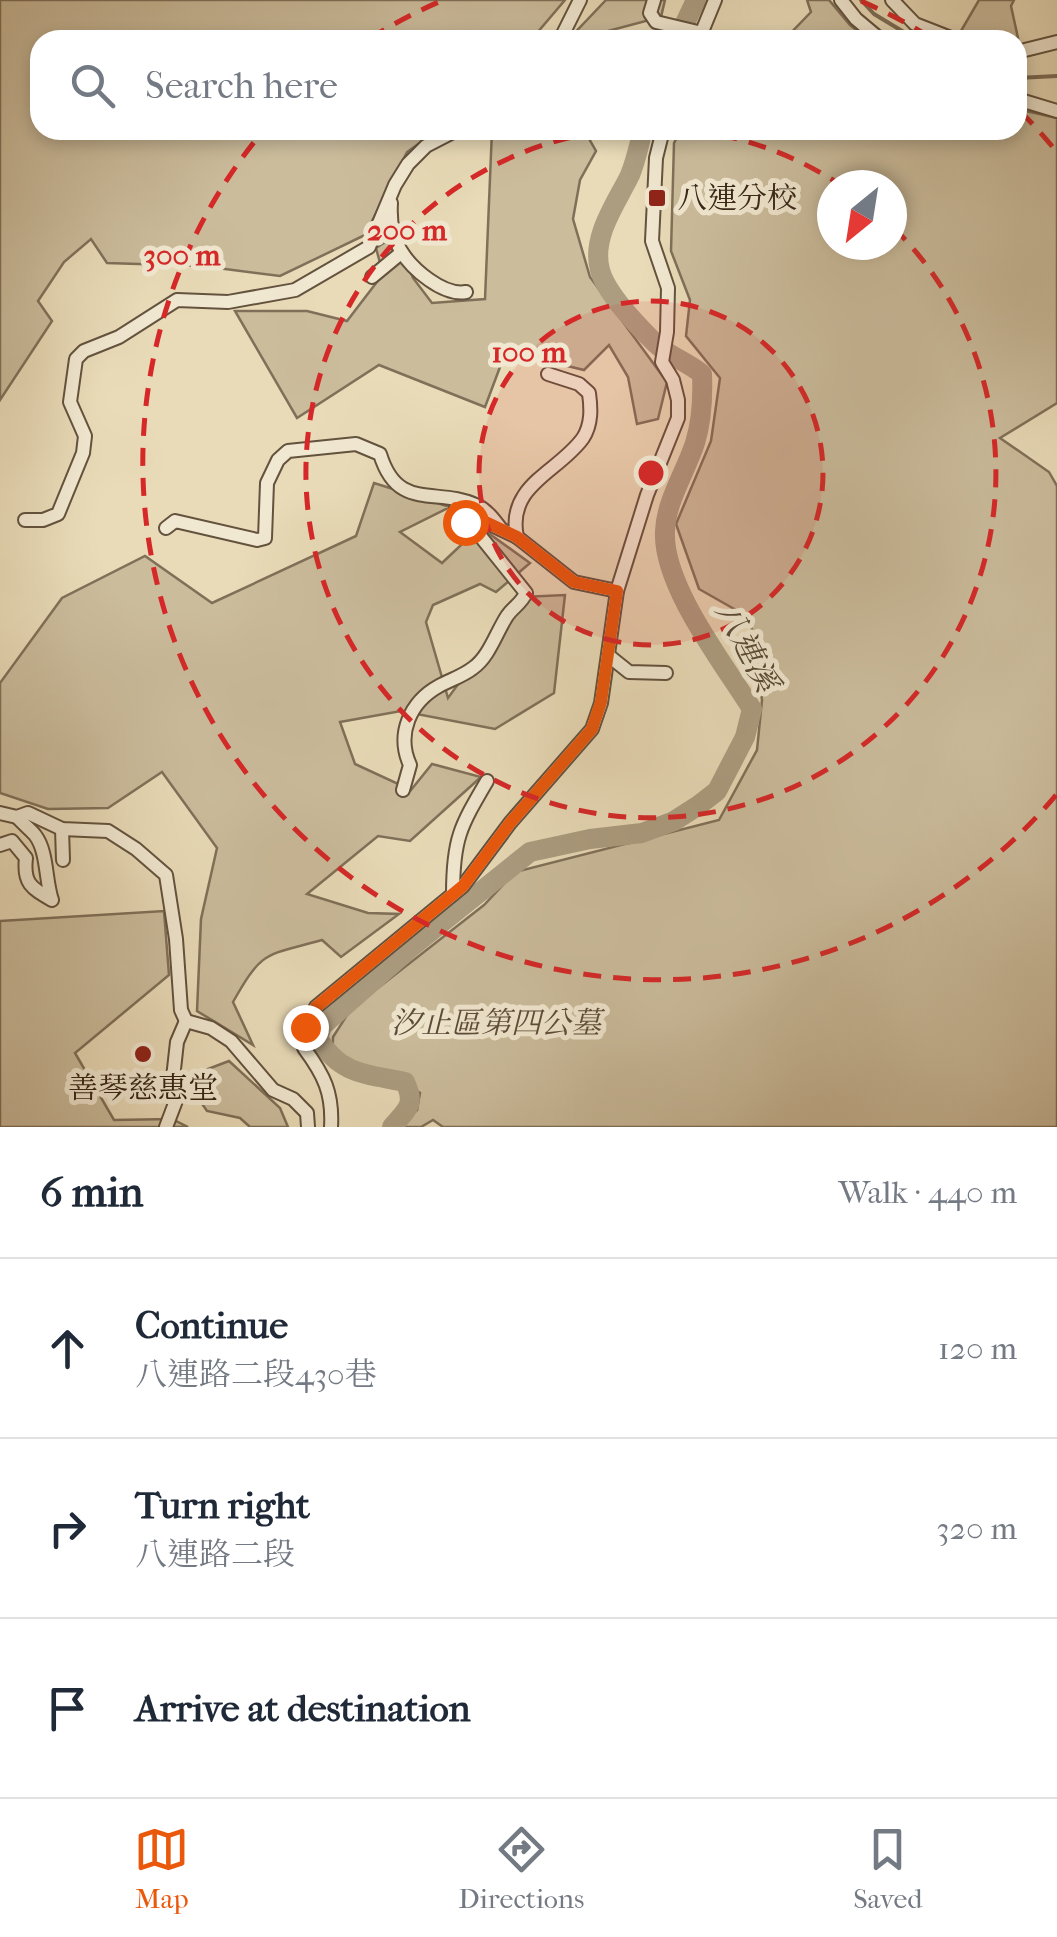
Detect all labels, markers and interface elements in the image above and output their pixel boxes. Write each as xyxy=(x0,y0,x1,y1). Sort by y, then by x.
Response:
search box xyxy=(30,30,1027,140)
icon: search xyxy=(65,58,120,113)
text: Search here xyxy=(145,63,338,108)
north arrow xyxy=(817,170,907,260)
place label: 八連分校 xyxy=(677,181,797,216)
marker: 八連分校 xyxy=(646,187,668,209)
text: 200 m xyxy=(367,213,448,248)
text: 300 m xyxy=(144,238,221,273)
text: 100 m xyxy=(491,335,568,370)
centre of rings xyxy=(633,455,669,491)
route start xyxy=(443,500,489,546)
water label: 八連溪 xyxy=(708,596,787,701)
route end xyxy=(283,1005,329,1051)
park label: 汐止區第四公墓 xyxy=(391,1006,606,1041)
marker: 善琴慈惠堂 xyxy=(132,1043,154,1065)
place label: 善琴慈惠堂 xyxy=(68,1071,218,1106)
text: 6 min xyxy=(40,1168,143,1217)
text: Walk · 440 m xyxy=(838,1174,1017,1211)
text: Continue xyxy=(135,1303,288,1348)
icon: ahead xyxy=(40,1321,95,1376)
text: 120 m xyxy=(938,1330,1017,1367)
text: 八連路二段430巷 xyxy=(135,1356,377,1393)
text: Turn right xyxy=(135,1483,310,1528)
icon: right xyxy=(40,1501,95,1556)
text: 320 m xyxy=(936,1510,1017,1547)
text: 八連路二段 xyxy=(135,1536,295,1573)
icon: arrive xyxy=(40,1681,95,1736)
text: Arrive at destination xyxy=(135,1686,471,1731)
tab: Map xyxy=(134,1822,189,1915)
tab: Directions xyxy=(458,1822,584,1915)
tab: Saved xyxy=(853,1822,923,1915)

